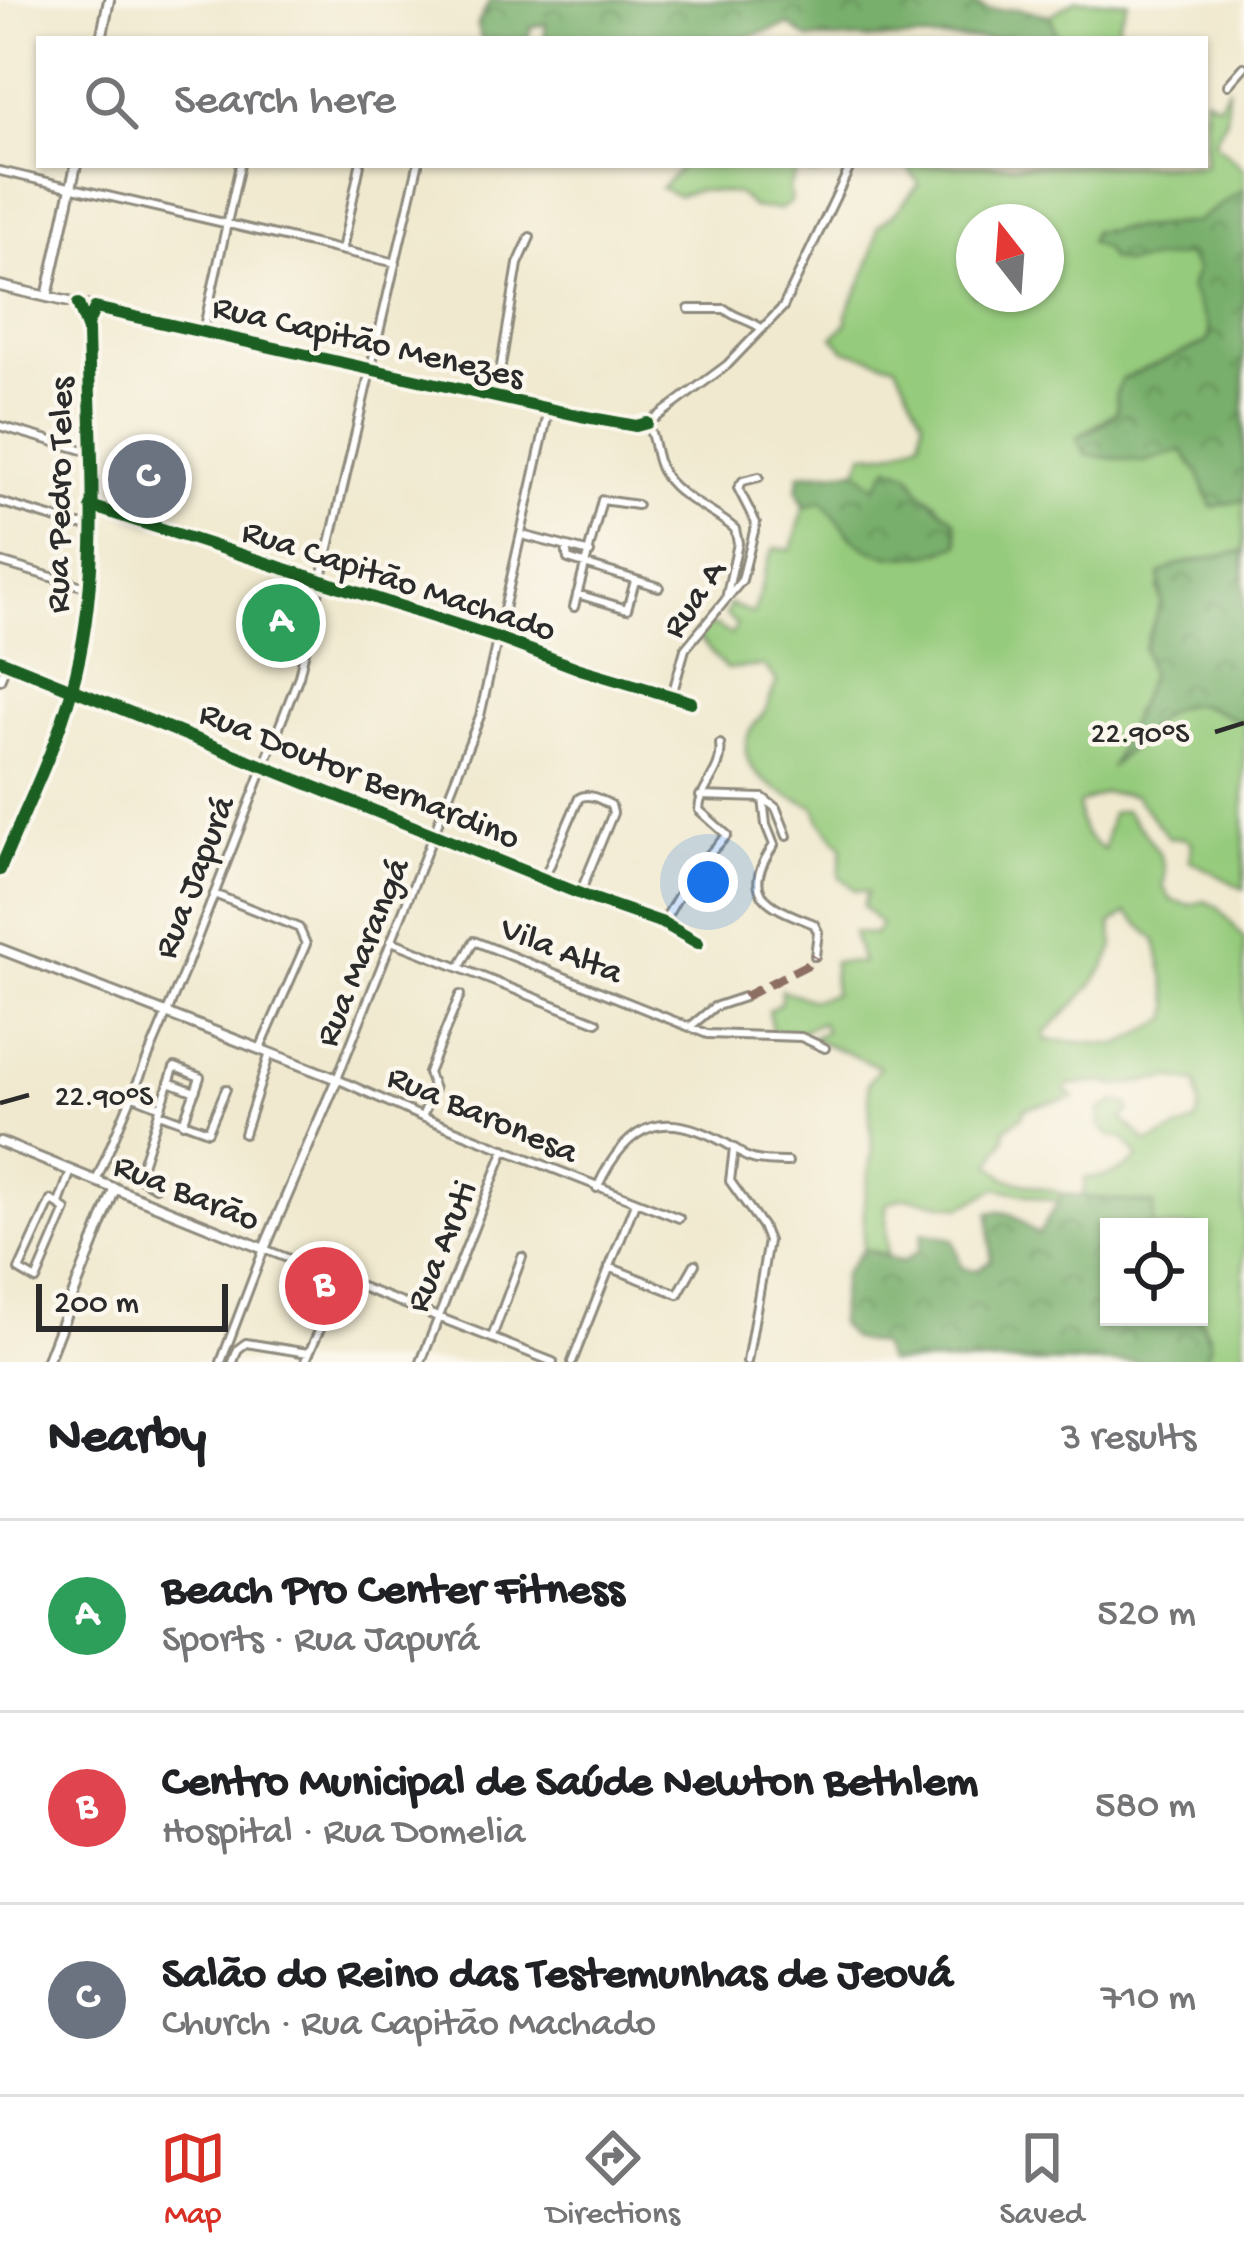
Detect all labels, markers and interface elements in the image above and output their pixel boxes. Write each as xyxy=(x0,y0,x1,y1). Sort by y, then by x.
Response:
search box xyxy=(36,36,1208,168)
icon: search xyxy=(78,69,144,135)
text: Search here xyxy=(174,76,396,129)
north arrow xyxy=(956,204,1064,312)
street label: Rua Capitão Menezes xyxy=(208,288,529,401)
street label: Rua Pedro Teles xyxy=(39,375,86,613)
pin: C xyxy=(108,434,186,524)
street label: Rua Capitão Machado xyxy=(236,512,560,654)
street label: Rua A xyxy=(655,552,739,648)
pin: A xyxy=(242,578,320,668)
street label: Rua Doutor Bernardino xyxy=(192,694,525,862)
text: 22.90°S xyxy=(1091,719,1189,754)
street label: Rua Japurá xyxy=(146,790,248,966)
street label: Rua Marangá xyxy=(308,852,423,1054)
your location xyxy=(678,852,738,912)
street label: Vila Alta xyxy=(492,909,629,997)
street label: Rua Baronesa xyxy=(380,1058,584,1177)
text: 22.90°S xyxy=(55,1082,153,1117)
street label: Rua Barão xyxy=(106,1146,265,1244)
street label: Rua Aruti xyxy=(398,1176,490,1319)
map controls xyxy=(1100,1218,1208,1326)
button: locate xyxy=(1100,1218,1208,1326)
pin: B xyxy=(285,1241,363,1331)
scale bar xyxy=(36,1278,228,1331)
text: 200 m xyxy=(54,1286,139,1324)
text: Nearby xyxy=(48,1410,206,1470)
text: 3 results xyxy=(1061,1417,1196,1463)
text: Beach Pro Center Fitness xyxy=(162,1566,624,1619)
text: A xyxy=(75,1593,99,1639)
text: 520 m xyxy=(1097,1593,1196,1639)
text: Sports · Rua Japurá xyxy=(162,1619,479,1665)
text: Centro Municipal de Saúde Newton Bethlem xyxy=(162,1758,978,1811)
text: B xyxy=(77,1785,97,1831)
text: 580 m xyxy=(1095,1785,1196,1831)
text: Hospital · Rua Domelia xyxy=(162,1811,525,1857)
text: Salão do Reino das Testemunhas de Jeová xyxy=(162,1950,953,2003)
text: C xyxy=(76,1977,98,2023)
text: 710 m xyxy=(1101,1977,1196,2023)
text: Church · Rua Capitão Machado xyxy=(162,2003,656,2049)
tab: Map xyxy=(160,2125,226,2235)
tab: Directions xyxy=(546,2125,680,2235)
tab: Saved xyxy=(1000,2125,1084,2235)

